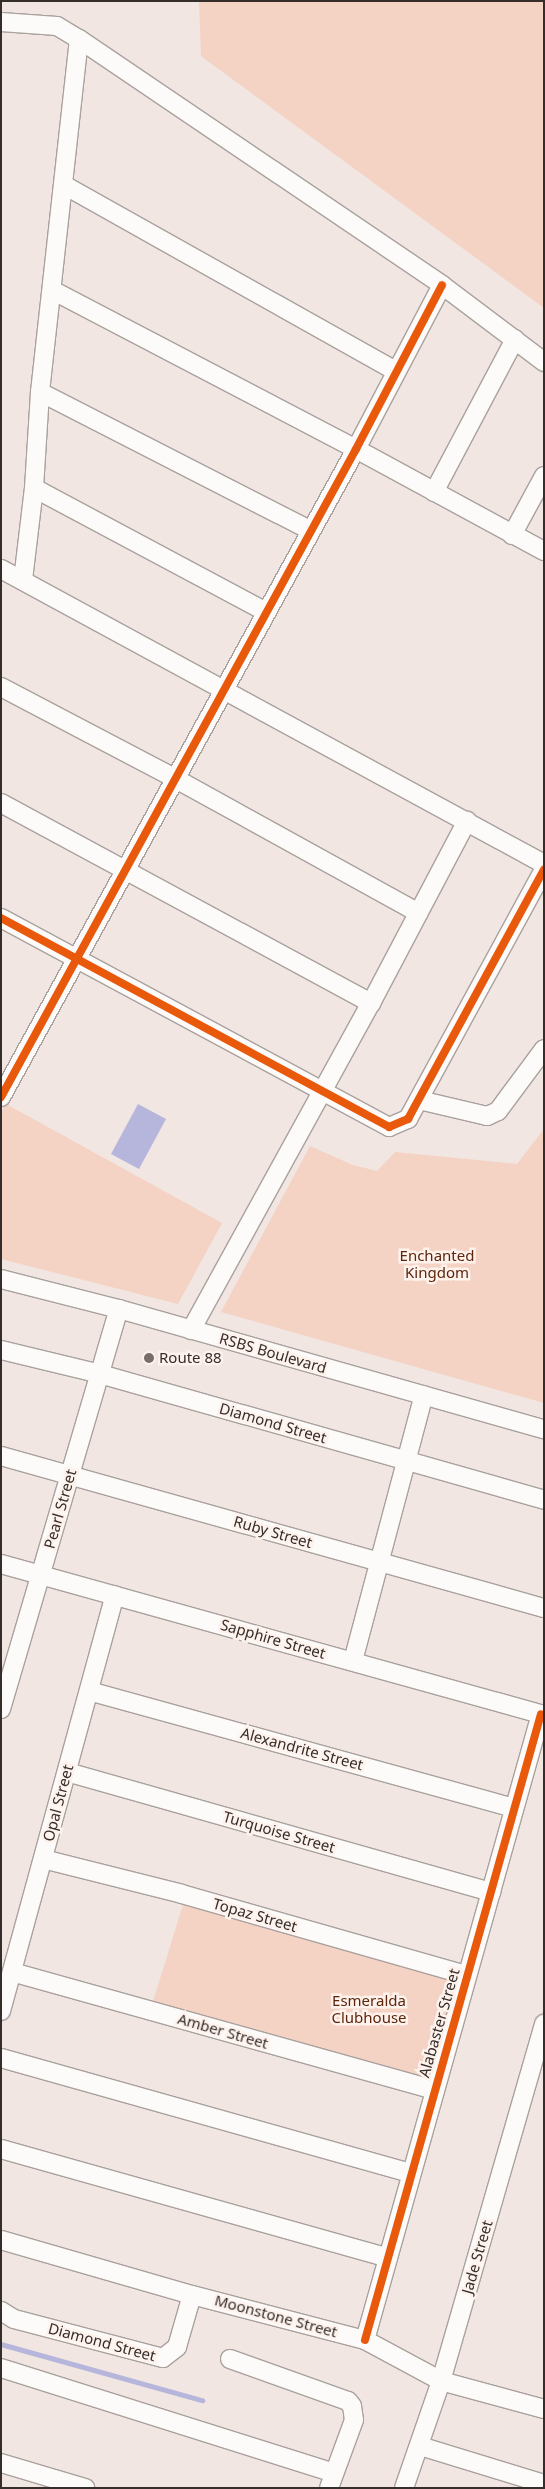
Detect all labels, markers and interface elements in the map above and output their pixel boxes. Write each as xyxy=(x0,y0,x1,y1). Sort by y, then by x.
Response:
park label: Enchanted Kingdom xyxy=(400,1246,474,1281)
street label: RSBS Boulevard xyxy=(217,1329,329,1377)
place label: Route 88 xyxy=(159,1349,222,1367)
marker: Route 88 xyxy=(143,1352,155,1364)
street label: Diamond Street xyxy=(217,1399,329,1447)
street label: Pearl Street xyxy=(40,1467,80,1551)
street label: Ruby Street xyxy=(232,1512,314,1552)
street label: Sapphire Street xyxy=(218,1615,328,1663)
street label: Alexandrite Street xyxy=(239,1724,365,1774)
street label: Opal Street xyxy=(39,1763,77,1843)
street label: Turquoise Street xyxy=(221,1807,337,1857)
street label: Topaz Street xyxy=(211,1894,299,1936)
street label: Alabaster Street xyxy=(415,1966,463,2080)
park label: Esmeralda Clubhouse xyxy=(331,1991,407,2026)
street label: Amber Street xyxy=(176,2009,270,2053)
street label: Jade Street xyxy=(458,2218,496,2296)
street label: Moonstone Street xyxy=(213,2291,339,2341)
street label: Diamond Street xyxy=(46,2319,158,2365)

